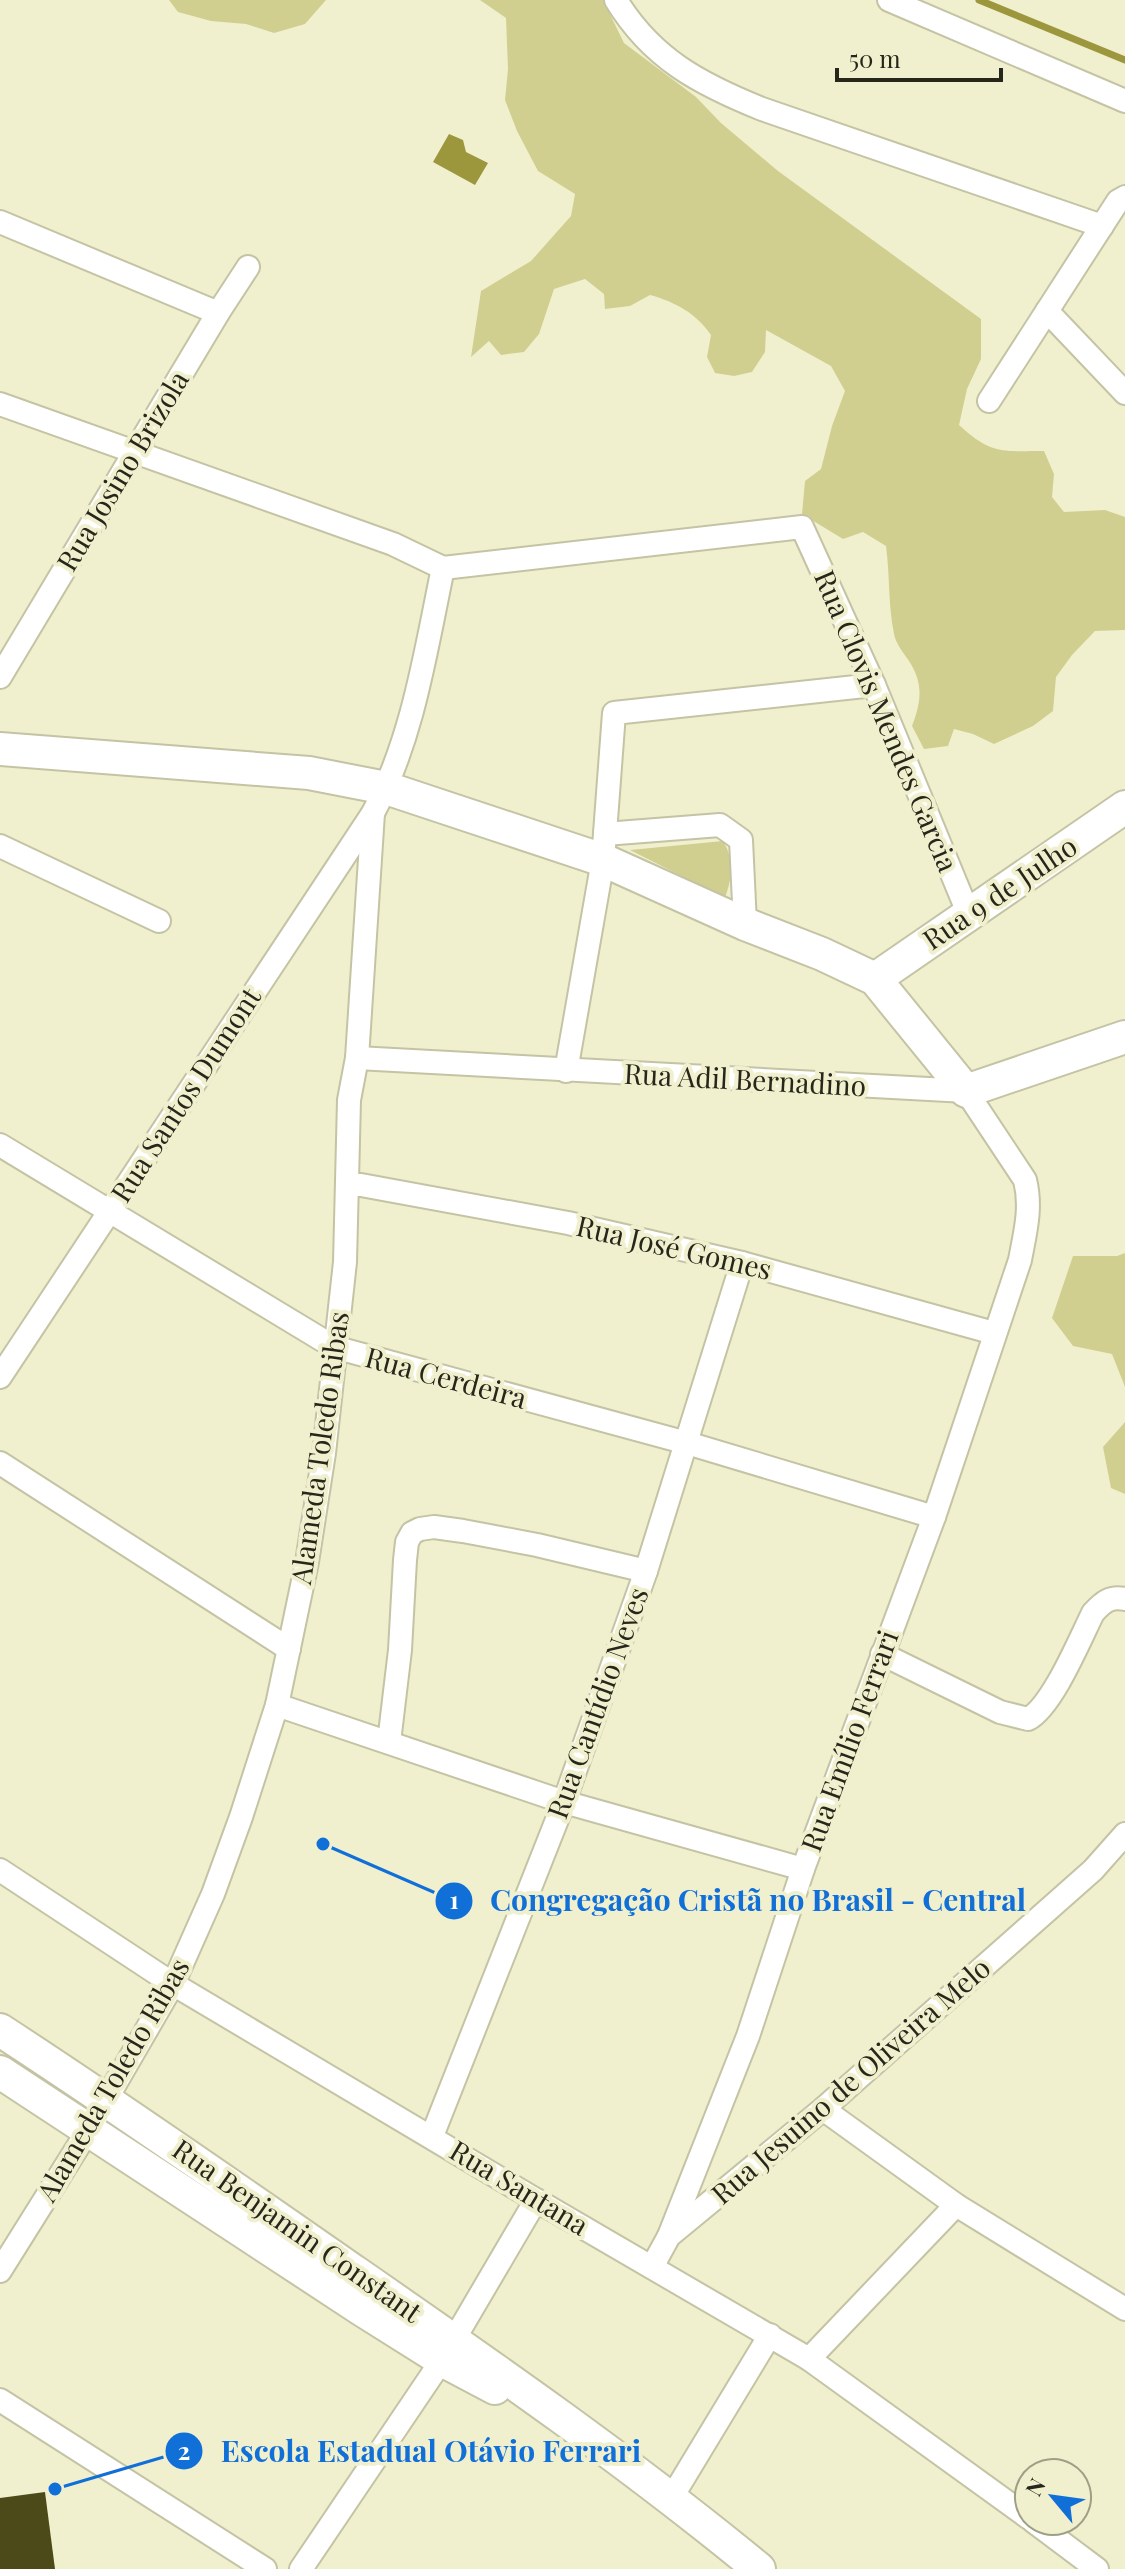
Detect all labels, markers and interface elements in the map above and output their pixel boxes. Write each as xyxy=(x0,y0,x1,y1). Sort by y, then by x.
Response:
scale bar xyxy=(837,32,1001,82)
text: 50 m xyxy=(849,42,901,74)
street label: Rua Josino Brizola xyxy=(47,363,196,577)
street label: Rua Clovis Mendes Garcia xyxy=(807,564,968,877)
street label: Rua 9 de Julho xyxy=(915,827,1083,957)
street label: Rua Santos Dumont xyxy=(101,979,269,1209)
street label: Rua Adil Bernadino xyxy=(623,1054,867,1103)
street label: Rua José Gomes xyxy=(573,1206,776,1287)
street label: Alameda Toledo Ribas xyxy=(281,1309,356,1588)
street label: Rua Cerdeira xyxy=(362,1337,531,1416)
street label: Rua Cantídio Neves xyxy=(538,1582,656,1823)
street label: Rua Emílio Ferrari xyxy=(791,1625,906,1856)
callout: Congregação Cristã no Brasil - Central xyxy=(434,1874,1042,1928)
text: Congregação Cristã no Brasil - Central xyxy=(490,1879,1026,1919)
text: 1 xyxy=(449,1883,459,1915)
street label: Rua Jesuino de Oliveira Melo xyxy=(703,1949,997,2211)
street label: Alameda Toledo Ribas xyxy=(26,1951,196,2208)
street label: Rua Benjamin Constant xyxy=(166,2130,431,2330)
street label: Rua Santana xyxy=(444,2131,596,2243)
callout: Escola Estadual Otávio Ferrari xyxy=(164,2424,657,2478)
text: Escola Estadual Otávio Ferrari xyxy=(221,2430,641,2470)
text: 2 xyxy=(178,2434,190,2466)
north arrow xyxy=(1013,2457,1093,2537)
text: N xyxy=(1018,2473,1052,2501)

